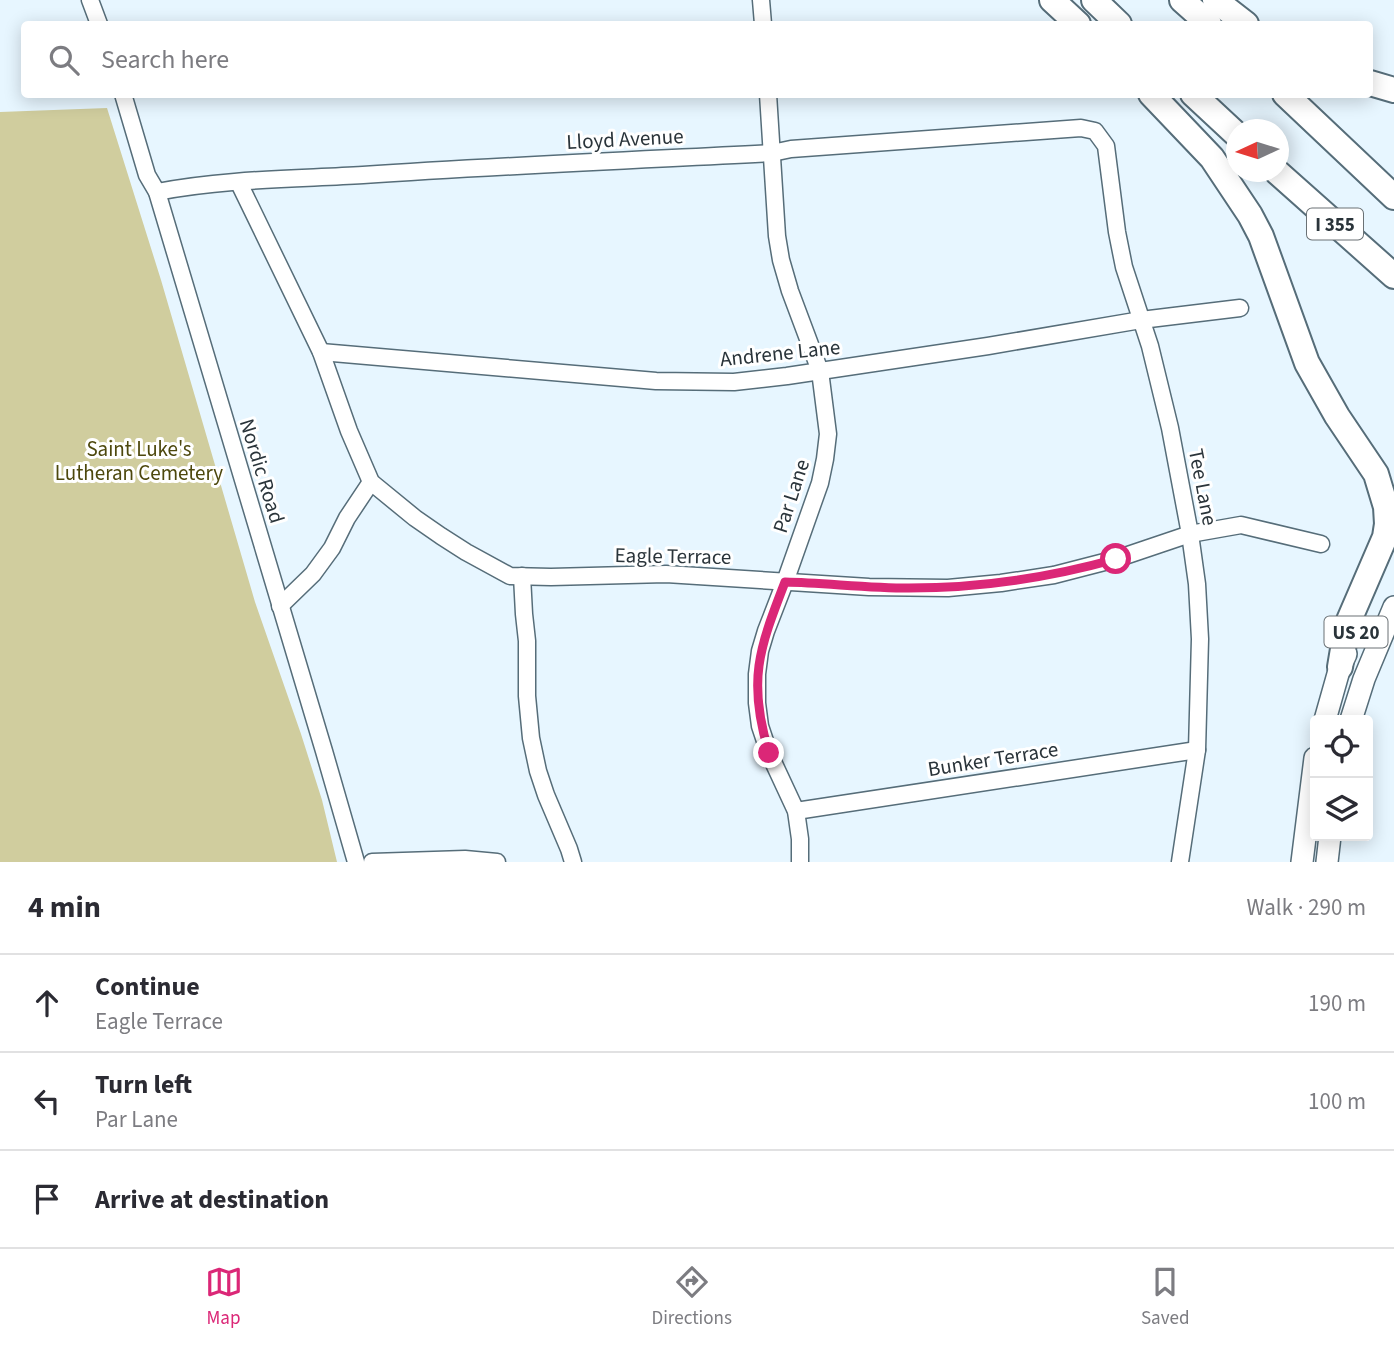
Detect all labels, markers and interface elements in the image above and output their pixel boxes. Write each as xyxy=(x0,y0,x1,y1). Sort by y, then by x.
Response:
search box xyxy=(21,21,1373,98)
icon: search xyxy=(45,41,83,79)
text: Search here xyxy=(101,41,229,78)
north arrow xyxy=(1226,119,1289,182)
street label: Lloyd Avenue xyxy=(566,121,684,157)
road number: I 355 xyxy=(1307,208,1363,240)
street label: Andrene Lane xyxy=(718,332,842,374)
street label: Nordic Road xyxy=(232,415,292,527)
park label: Saint Luke's Lutheran Cemetery xyxy=(55,434,223,488)
street label: Tee Lane xyxy=(1181,446,1225,528)
street label: Par Lane xyxy=(765,455,817,537)
street label: Eagle Terrace xyxy=(614,540,732,572)
route start xyxy=(1100,543,1131,574)
road number: US 20 xyxy=(1324,617,1388,648)
map controls xyxy=(1310,715,1373,841)
button: locate xyxy=(1310,715,1373,778)
street label: Bunker Terrace xyxy=(926,734,1060,784)
route end xyxy=(753,737,784,768)
button: layers xyxy=(1310,778,1373,841)
text: 4 min xyxy=(28,886,101,929)
text: Walk · 290 m xyxy=(1247,891,1366,924)
text: Continue xyxy=(95,968,200,1005)
icon: ahead xyxy=(28,984,66,1022)
text: 190 m xyxy=(1308,987,1366,1020)
text: Eagle Terrace xyxy=(95,1005,223,1038)
text: Turn left xyxy=(95,1066,192,1103)
icon: left xyxy=(28,1082,66,1120)
text: 100 m xyxy=(1308,1085,1366,1118)
text: Par Lane xyxy=(95,1103,178,1136)
icon: arrive xyxy=(28,1180,66,1218)
text: Arrive at destination xyxy=(95,1181,329,1218)
tab: Map xyxy=(205,1263,243,1332)
tab: Directions xyxy=(652,1263,732,1332)
tab: Saved xyxy=(1141,1263,1189,1332)

